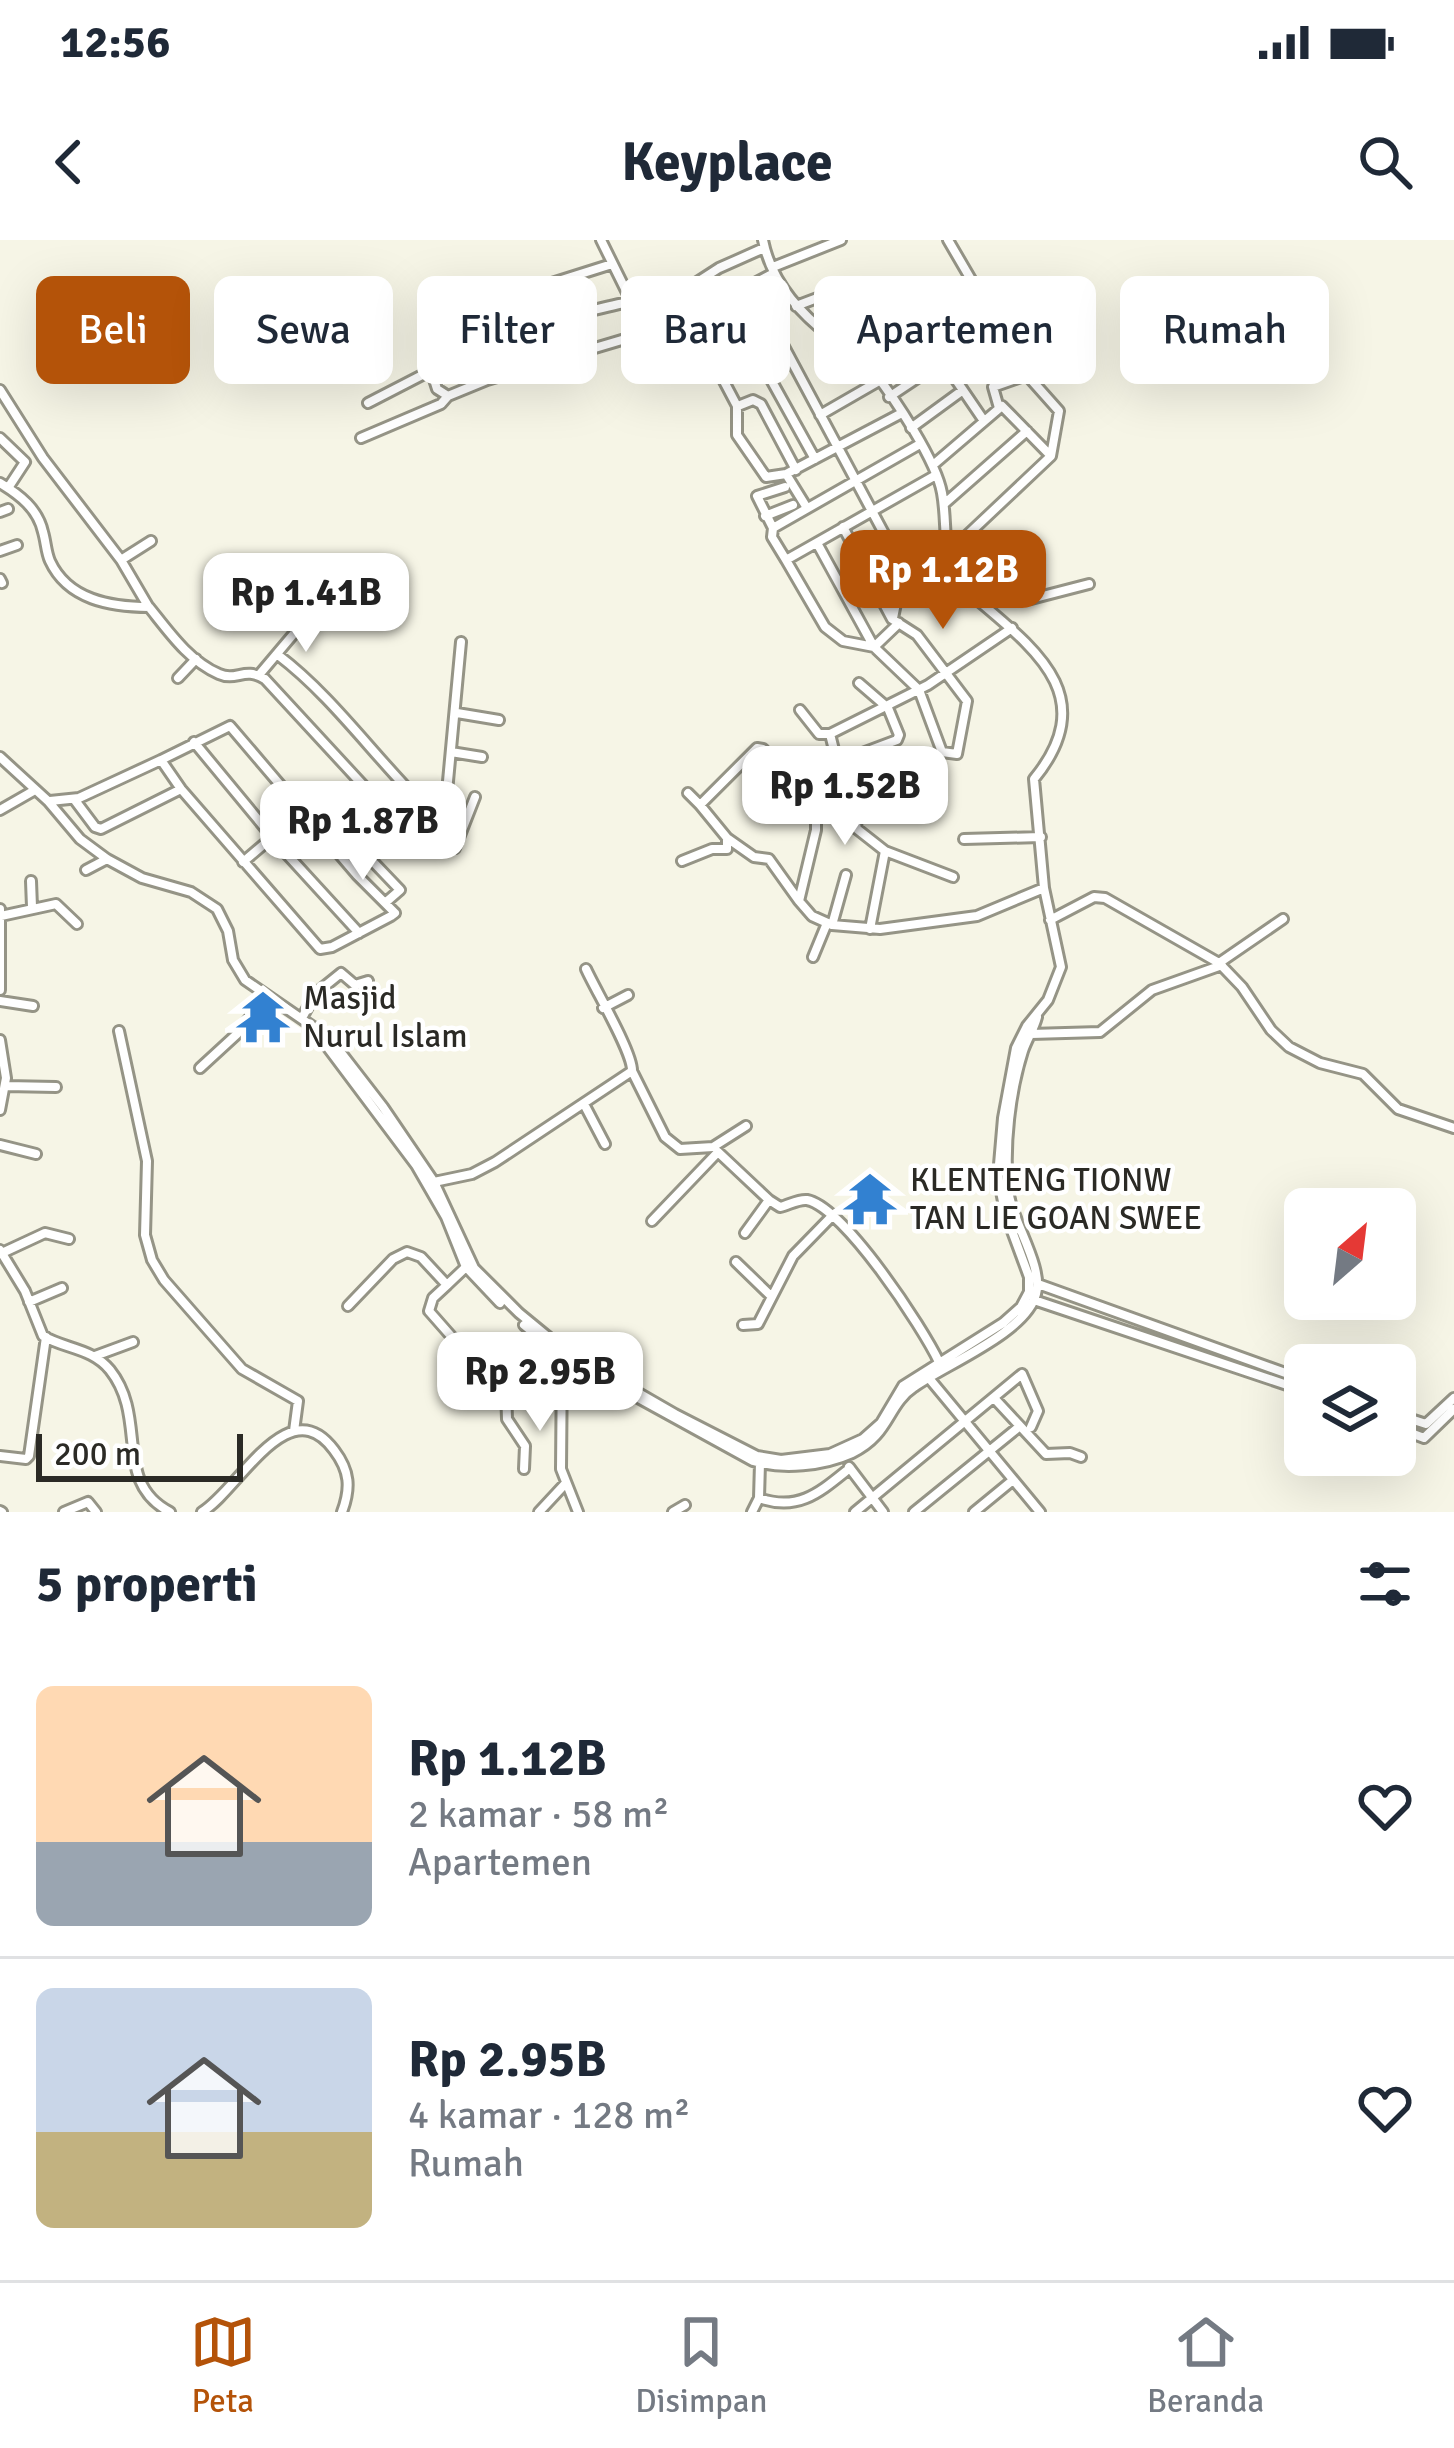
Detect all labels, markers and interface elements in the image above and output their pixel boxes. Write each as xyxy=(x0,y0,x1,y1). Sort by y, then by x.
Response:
text: 12:56 xyxy=(60,15,170,70)
icon: back xyxy=(36,129,102,195)
text: Keyplace xyxy=(621,129,833,196)
icon: search xyxy=(1352,129,1418,195)
chip: Beli xyxy=(36,276,190,384)
chip: Sewa xyxy=(214,276,393,384)
chip: Filter xyxy=(417,276,597,384)
chip: Baru xyxy=(621,276,790,384)
chip: Apartemen xyxy=(814,276,1096,384)
chip: Rumah xyxy=(1120,276,1329,384)
pin: Rp 1.12B xyxy=(819,530,1067,632)
text: Rp 1.12B xyxy=(867,545,1019,593)
pin: Rp 1.41B xyxy=(182,553,430,655)
text: Rp 1.41B xyxy=(230,568,382,616)
pin: Rp 1.52B xyxy=(721,746,969,848)
text: Rp 1.52B xyxy=(769,761,921,809)
pin: Rp 1.87B xyxy=(239,781,487,883)
text: Rp 1.87B xyxy=(287,796,439,844)
place label: Masjid Nurul Islam xyxy=(303,978,468,1057)
temple icon: Masjid Nurul Islam xyxy=(234,988,292,1046)
place label: KLENTENG TIONW TAN LIE GOAN SWEE xyxy=(910,1160,1202,1239)
temple icon: KLENTENG TIONW TAN LIE GOAN SWEE xyxy=(841,1170,899,1228)
north arrow xyxy=(1284,1188,1416,1320)
map controls xyxy=(1284,1188,1416,1476)
pin: Rp 2.95B xyxy=(416,1332,664,1434)
button: layers xyxy=(1284,1344,1416,1476)
text: Rp 2.95B xyxy=(464,1347,616,1395)
scale bar xyxy=(36,1428,243,1481)
text: 200 m xyxy=(54,1434,141,1475)
icon: filters xyxy=(1352,1551,1418,1617)
text: 5 properti xyxy=(36,1553,258,1616)
text: Rp 1.12B xyxy=(408,1727,607,1790)
icon: home xyxy=(132,1734,276,1878)
icon: heart xyxy=(1352,1773,1418,1839)
text: 2 kamar · 58 m² xyxy=(408,1790,669,1838)
text: Apartemen xyxy=(408,1838,592,1886)
text: Rp 2.95B xyxy=(408,2028,607,2091)
icon: home xyxy=(132,2036,276,2180)
icon: heart xyxy=(1352,2075,1418,2141)
text: 4 kamar · 128 m² xyxy=(408,2091,690,2139)
text: Rumah xyxy=(408,2139,524,2187)
tab: Peta xyxy=(190,2309,256,2422)
tab: Disimpan xyxy=(635,2309,767,2422)
tab: Beranda xyxy=(1147,2309,1264,2422)

